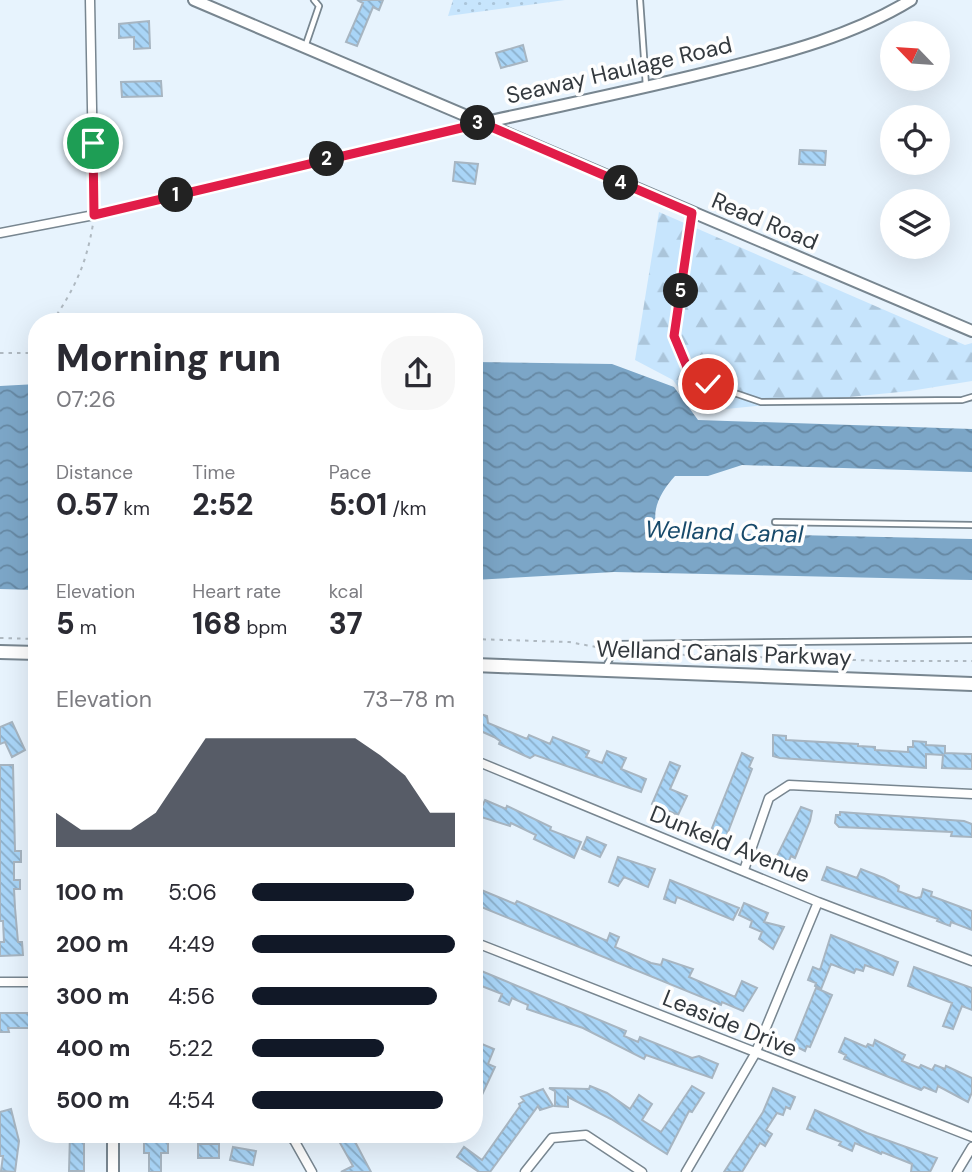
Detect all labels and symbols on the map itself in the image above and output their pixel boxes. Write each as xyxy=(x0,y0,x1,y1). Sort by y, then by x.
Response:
north arrow xyxy=(880,21,950,91)
street label: Seaway Haulage Road xyxy=(503,29,735,111)
pin: 3 xyxy=(461,106,496,140)
pin xyxy=(63,113,123,173)
pin: 2 xyxy=(310,142,344,176)
pin: 4 xyxy=(604,166,638,200)
pin: 1 xyxy=(158,178,194,212)
street label: Read Road xyxy=(707,185,823,257)
pin: 5 xyxy=(664,274,698,308)
pin xyxy=(678,354,738,414)
water label: Welland Canal xyxy=(644,513,804,550)
street label: Welland Canals Parkway xyxy=(596,634,852,672)
street label: Dunkeld Avenue xyxy=(646,798,814,890)
street label: Leaside Drive xyxy=(658,982,802,1064)

